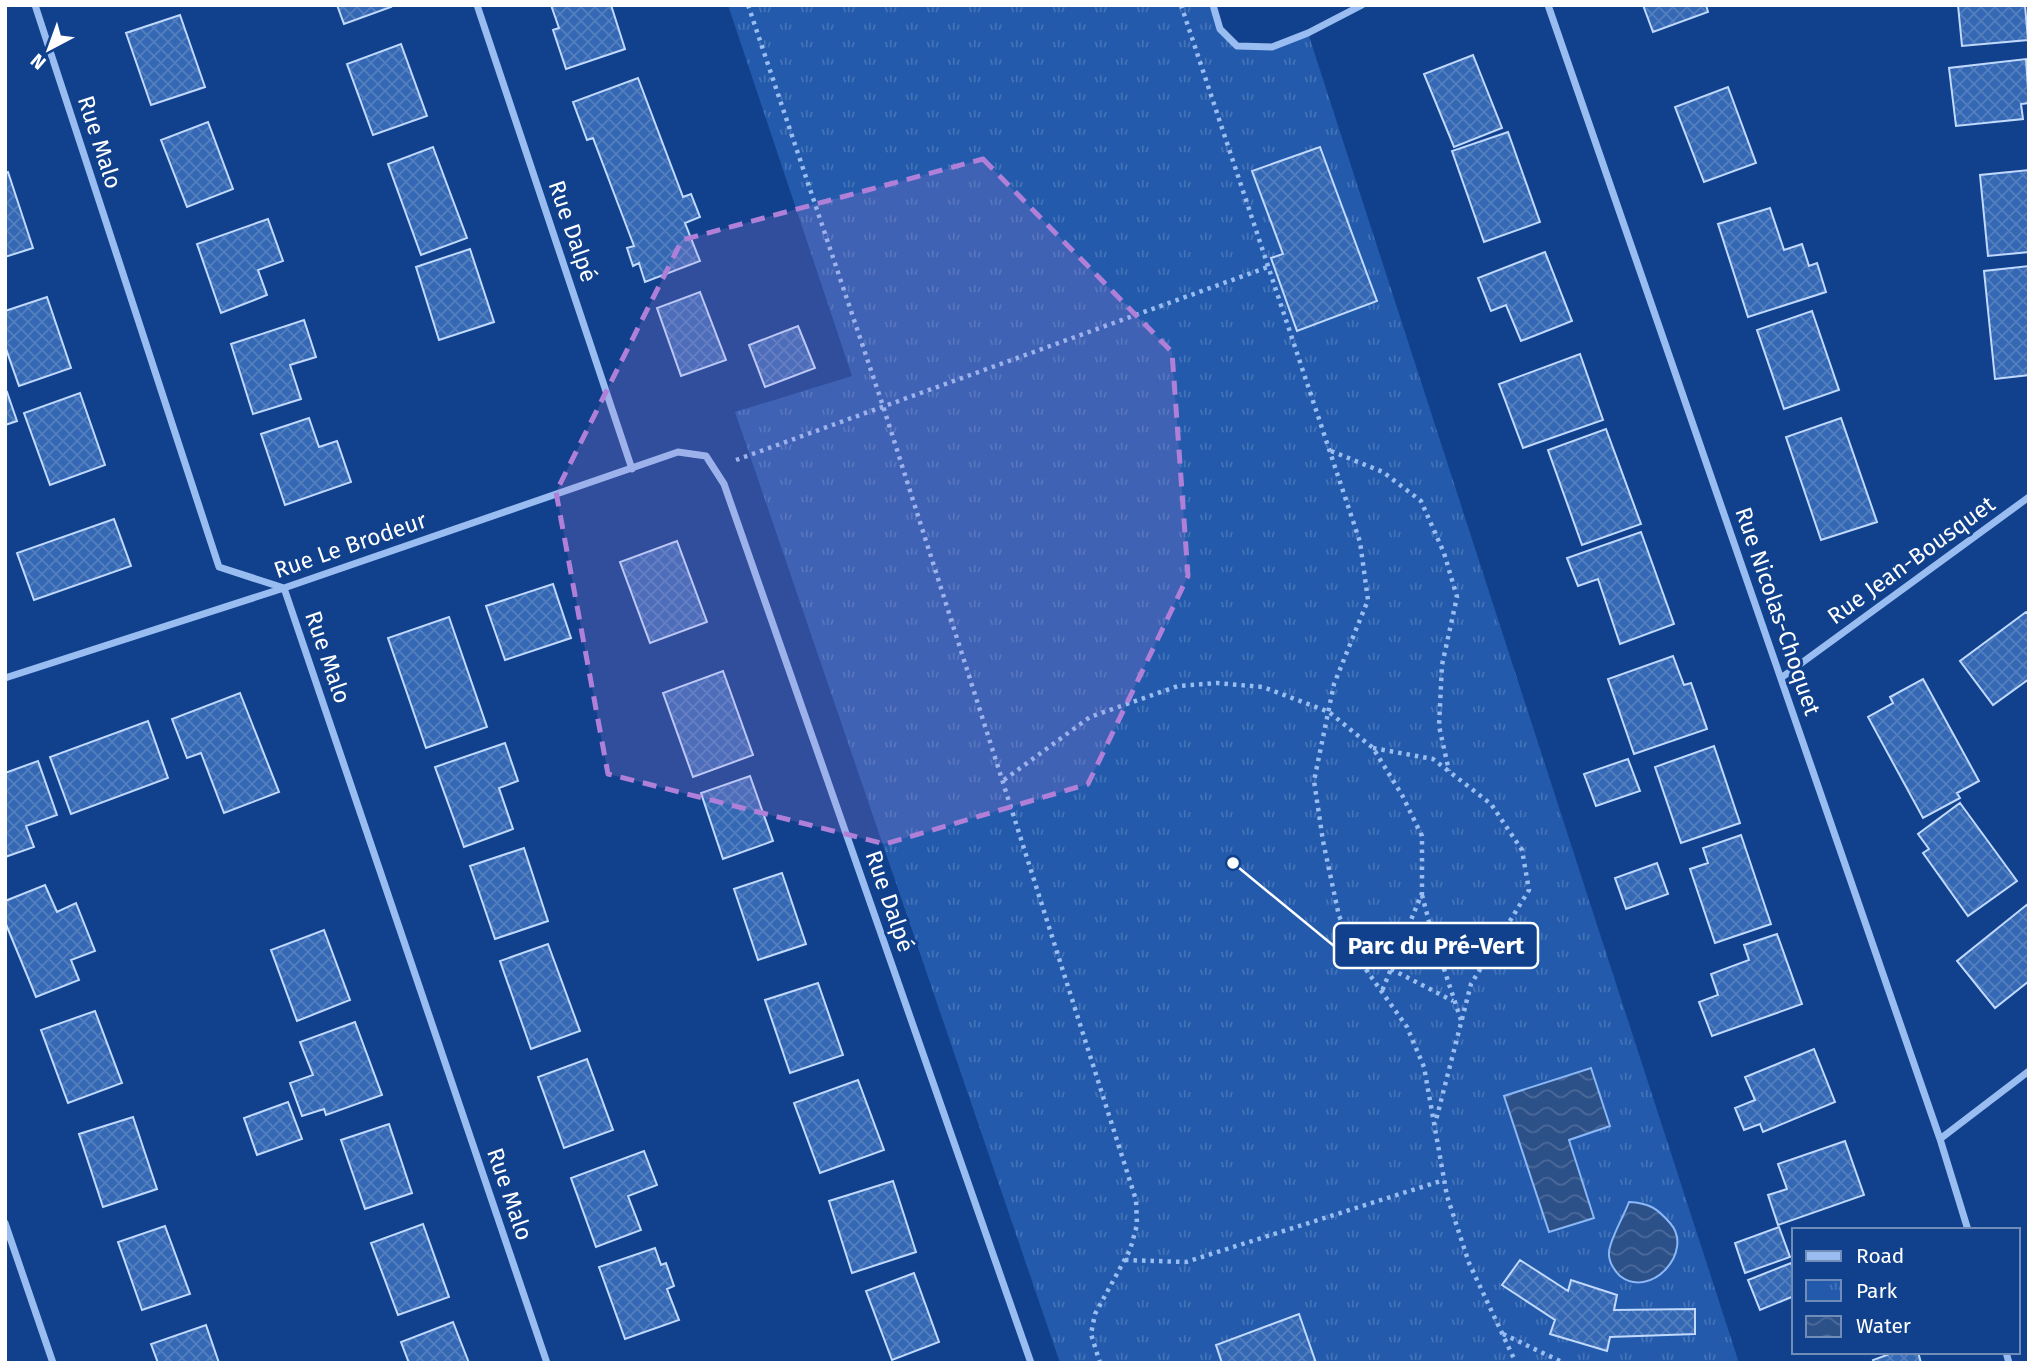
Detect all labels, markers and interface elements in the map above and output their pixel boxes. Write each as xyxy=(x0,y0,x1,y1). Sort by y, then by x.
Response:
north arrow xyxy=(14,14,84,84)
text: N xyxy=(26,49,50,74)
street label: Rue Malo xyxy=(72,92,128,192)
street label: Rue Dalpé xyxy=(543,176,603,286)
street label: Rue Jean-Bousquet xyxy=(1822,489,2001,630)
street label: Rue Nicolas-Choquet xyxy=(1729,503,1827,719)
street label: Rue Le Brodeur xyxy=(270,506,430,584)
street label: Rue Malo xyxy=(299,607,357,707)
street label: Rue Dalpé xyxy=(860,846,920,956)
callout: Parc du Pré-Vert xyxy=(1334,923,1538,968)
text: Parc du Pré-Vert xyxy=(1348,932,1525,960)
street label: Rue Malo xyxy=(481,1144,539,1244)
legend xyxy=(1792,1228,2020,1354)
text: Road xyxy=(1856,1243,1904,1269)
text: Park xyxy=(1856,1278,1898,1304)
text: Water xyxy=(1856,1313,1911,1339)

